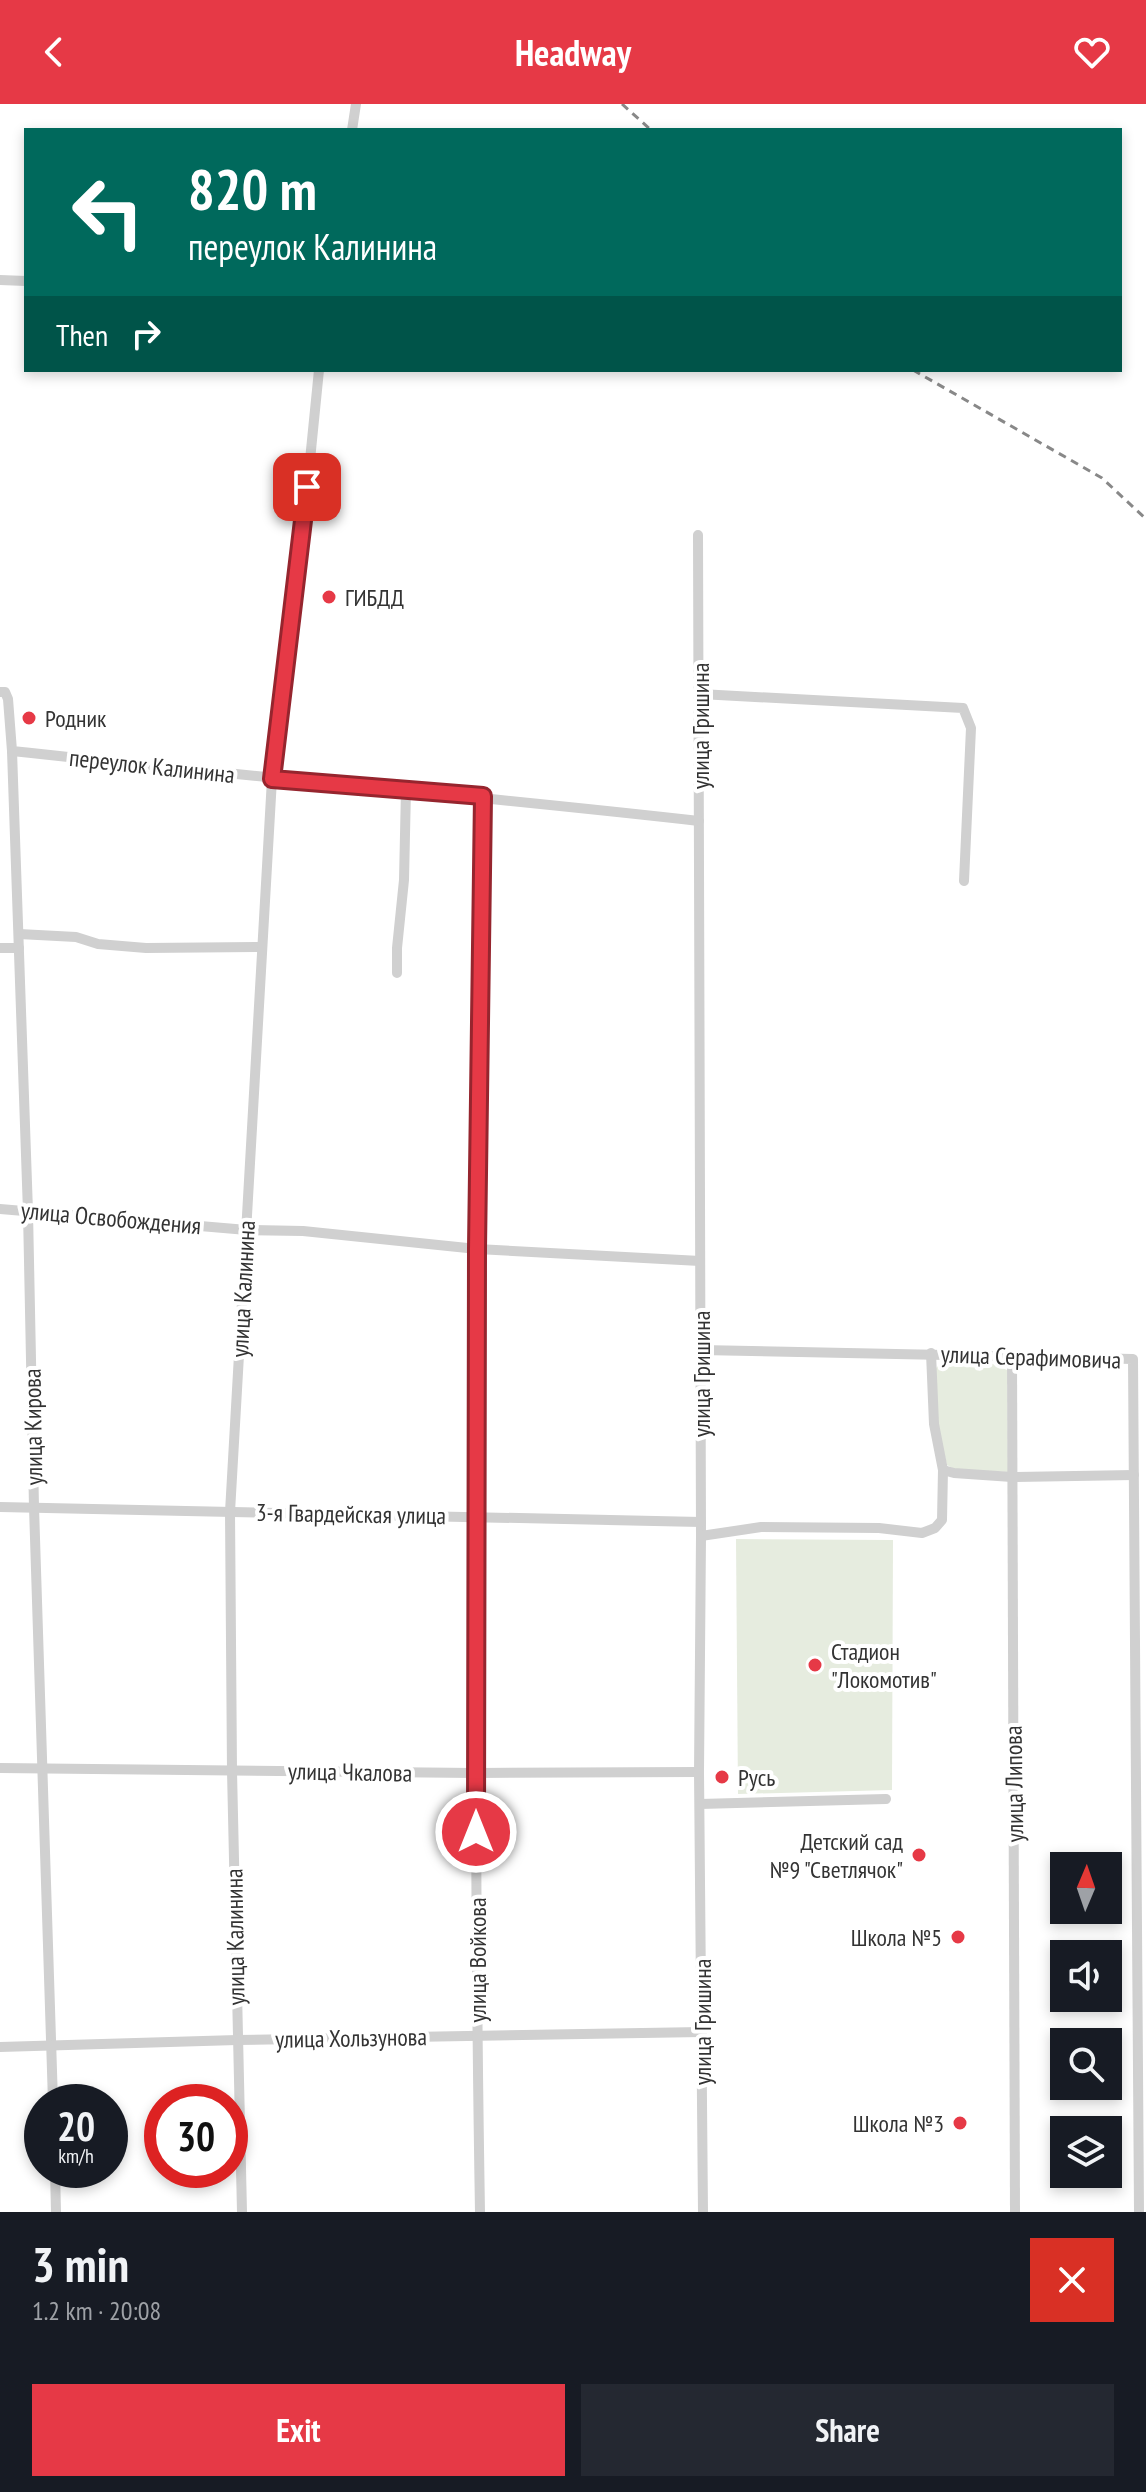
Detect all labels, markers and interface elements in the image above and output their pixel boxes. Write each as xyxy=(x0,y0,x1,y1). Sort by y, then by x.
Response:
text: Headway xyxy=(515,29,631,76)
icon: back xyxy=(32,30,76,74)
icon: heart xyxy=(1070,30,1114,74)
text: 820 m xyxy=(188,153,317,225)
icon: left xyxy=(56,160,160,264)
text: переулок Калинина xyxy=(188,223,437,270)
icon: right xyxy=(124,312,168,356)
text: Then xyxy=(56,315,108,354)
pin xyxy=(273,453,341,521)
icon: arrive xyxy=(285,465,329,509)
place label: ГИБДД xyxy=(345,582,404,613)
marker: ГИБДД xyxy=(320,588,338,606)
street label: улица Гришина xyxy=(685,663,716,789)
place label: Родник xyxy=(45,703,107,734)
marker: Родник xyxy=(20,709,38,727)
street label: переулок Калинина xyxy=(68,742,236,790)
street label: улица Освобождения xyxy=(20,1195,202,1241)
street label: улица Калинина xyxy=(224,1220,262,1358)
street label: улица Гришина xyxy=(686,1311,717,1437)
street label: улица Серафимовича xyxy=(940,1338,1122,1376)
street label: улица Кирова xyxy=(16,1368,50,1486)
street label: 3-я Гвардейская улица xyxy=(256,1497,446,1531)
place label: Стадион "Локомотив" xyxy=(831,1636,937,1695)
marker: Стадион "Локомотив" xyxy=(806,1656,824,1674)
street label: улица Липова xyxy=(997,1725,1031,1843)
street label: улица Чкалова xyxy=(288,1755,412,1789)
place label: Русь xyxy=(738,1762,775,1793)
marker: Русь xyxy=(713,1768,731,1786)
position arrow xyxy=(434,1790,518,1874)
place label: Детский сад №9 "Светлячок" xyxy=(770,1826,903,1885)
marker: Детский сад №9 "Светлячок" xyxy=(910,1846,928,1864)
north arrow xyxy=(1050,1852,1122,1924)
map controls xyxy=(1050,1852,1122,2188)
street label: улица Калинина xyxy=(218,1868,252,2006)
street label: улица Войкова xyxy=(462,1897,493,2023)
place label: Школа №5 xyxy=(851,1922,942,1953)
marker: Школа №5 xyxy=(949,1928,967,1946)
button: sound xyxy=(1050,1940,1122,2012)
street label: улица Гришина xyxy=(687,1959,718,2085)
street label: улица Хользунова xyxy=(275,2021,427,2055)
button: search xyxy=(1050,2028,1122,2100)
speed limit sign: 30 xyxy=(144,2084,248,2188)
text: 20 xyxy=(57,2100,95,2152)
place label: Школа №3 xyxy=(853,2108,944,2139)
marker: Школа №3 xyxy=(951,2114,969,2132)
button: layers xyxy=(1050,2116,1122,2188)
text: km/h xyxy=(58,2143,94,2169)
text: 3 min xyxy=(32,2233,129,2295)
button: close xyxy=(1030,2238,1114,2322)
text: 1.2 km · 20:08 xyxy=(32,2294,161,2327)
button: Exit xyxy=(32,2384,565,2476)
button: Share xyxy=(581,2384,1114,2476)

